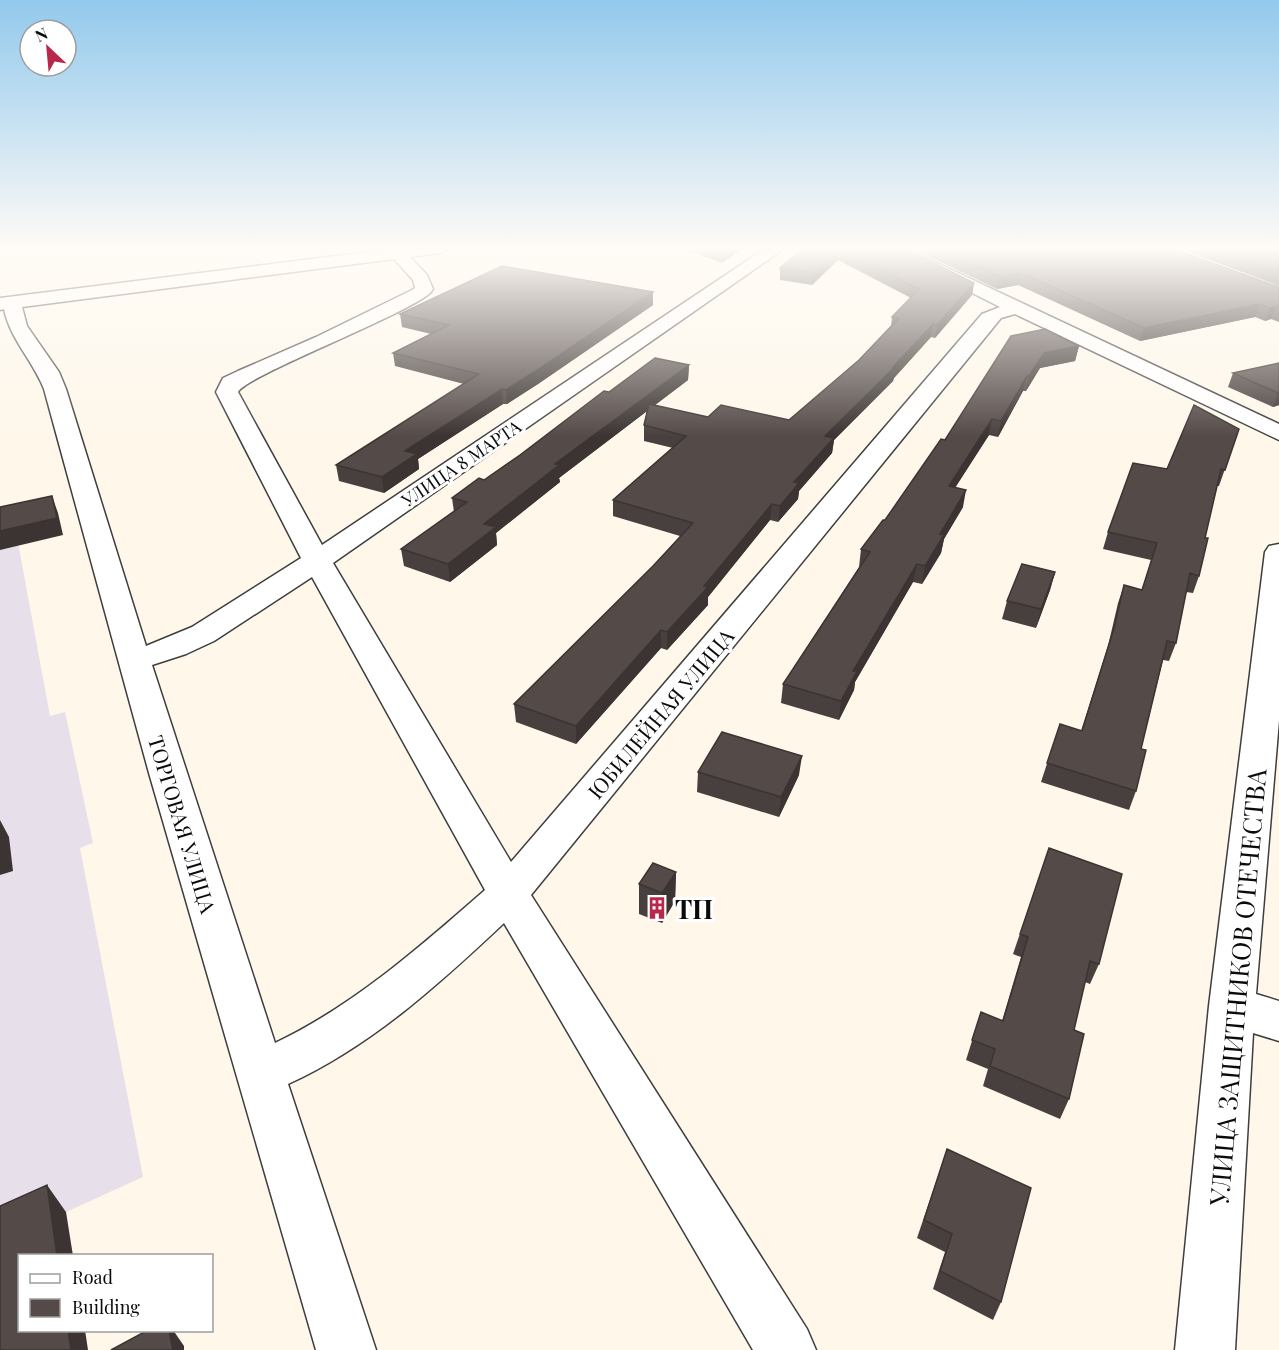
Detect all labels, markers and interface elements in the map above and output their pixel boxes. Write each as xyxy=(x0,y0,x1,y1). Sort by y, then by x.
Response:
north arrow xyxy=(18,18,78,78)
text: N xyxy=(31,22,51,46)
street label: УЛИЦА 8 МАРТА xyxy=(396,414,526,512)
street label: ЮБИЛЕЙНАЯ УЛИЦА xyxy=(581,622,740,804)
street label: ТОРГОВАЯ УЛИЦА xyxy=(143,732,224,917)
street label: УЛИЦА ЗАЩИТНИКОВ ОТЕЧЕСТВА xyxy=(1200,767,1274,1208)
place label: ТП xyxy=(675,891,713,926)
building icon: ТП xyxy=(644,895,670,921)
legend xyxy=(18,1254,213,1332)
text: Road xyxy=(72,1265,113,1289)
text: Building xyxy=(72,1295,140,1319)

